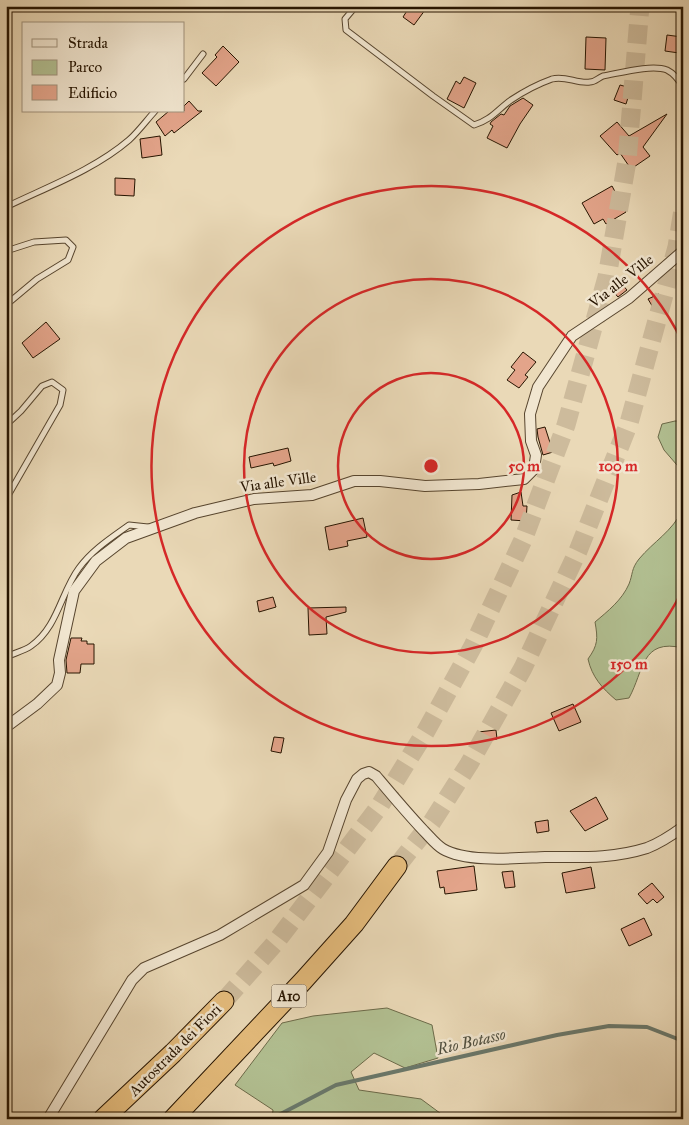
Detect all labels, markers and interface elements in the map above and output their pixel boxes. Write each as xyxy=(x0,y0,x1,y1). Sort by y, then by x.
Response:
legend xyxy=(22,22,185,112)
text: Strada xyxy=(68,34,108,52)
text: Parco xyxy=(68,58,103,76)
text: Edificio xyxy=(68,84,117,102)
street label: Via alle Ville xyxy=(584,250,657,312)
centre of rings xyxy=(422,457,440,475)
text: 50 m xyxy=(508,457,540,475)
text: 100 m xyxy=(598,457,638,475)
street label: Via alle Ville xyxy=(238,468,317,496)
text: 150 m xyxy=(610,655,648,673)
road number: A10 xyxy=(272,984,306,1008)
street label: Autostrada dei Fiori xyxy=(124,1000,225,1101)
water label: Rio Botasso xyxy=(434,1024,507,1059)

